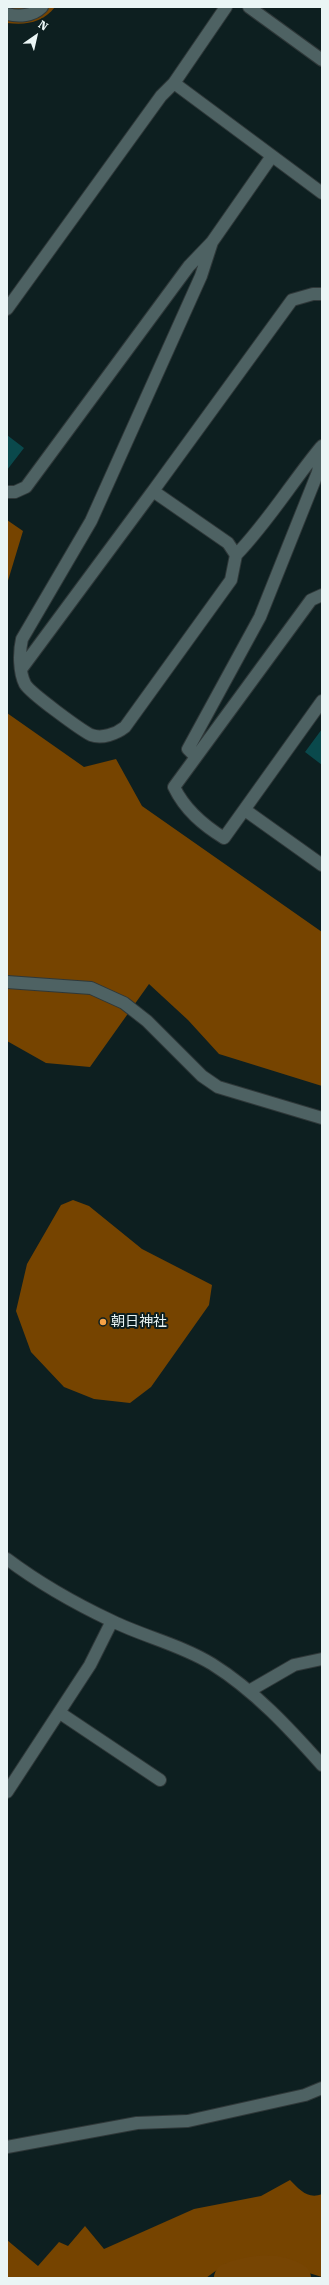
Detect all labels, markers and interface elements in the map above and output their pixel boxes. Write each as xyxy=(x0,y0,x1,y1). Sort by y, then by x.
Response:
north arrow xyxy=(16,16,56,56)
text: N xyxy=(36,18,50,33)
place label: 朝日神社 xyxy=(111,1314,167,1330)
marker: 朝日神社 xyxy=(98,1317,108,1327)

